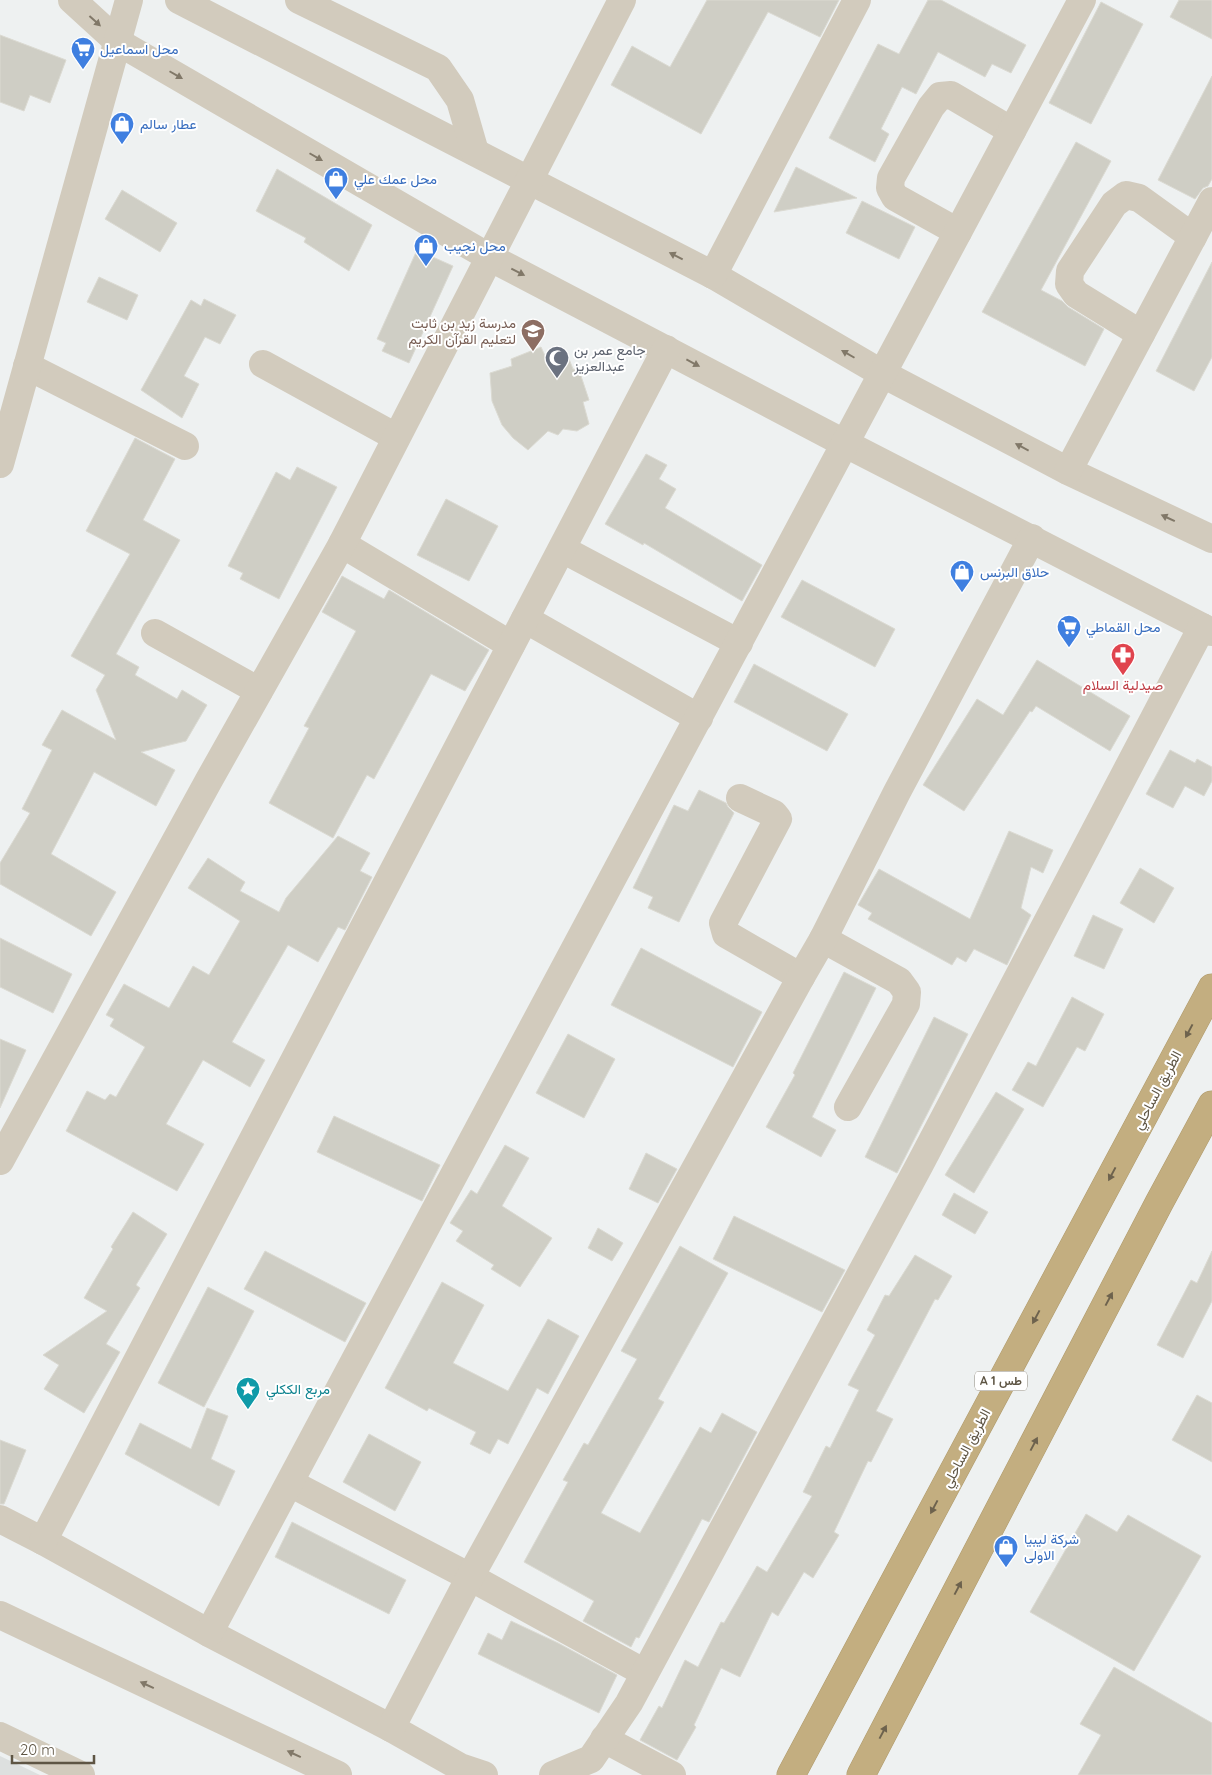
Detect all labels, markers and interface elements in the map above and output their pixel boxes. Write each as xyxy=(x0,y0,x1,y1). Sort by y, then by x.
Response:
one-way arrow xyxy=(89,15,101,27)
supermarket icon: محل اسماعيل xyxy=(70,36,96,70)
place label: محل اسماعيل xyxy=(100,40,178,58)
one-way arrow xyxy=(168,71,183,79)
shop icon: عطار سالم xyxy=(109,111,135,145)
place label: عطار سالم xyxy=(140,115,197,133)
one-way arrow xyxy=(309,152,323,161)
shop icon: محل عمك علي xyxy=(323,166,349,200)
place label: محل عمك علي xyxy=(354,170,437,191)
shop icon: محل نجيب xyxy=(413,233,439,267)
place label: محل نجيب xyxy=(444,237,506,255)
one-way arrow xyxy=(669,252,684,260)
one-way arrow xyxy=(511,268,525,276)
place label: مدرسة زيد بن ثابت لتعليم القرآن الكريم xyxy=(408,314,516,348)
school or university icon: مدرسة زيد بن ثابت لتعليم القرآن الكريم xyxy=(520,318,546,352)
place label: جامع عمر بن عبدالعزيز xyxy=(573,341,646,375)
mosque icon: جامع عمر بن عبدالعزيز xyxy=(544,345,570,379)
one-way arrow xyxy=(841,349,855,358)
one-way arrow xyxy=(686,359,700,367)
one-way arrow xyxy=(1015,443,1029,451)
one-way arrow xyxy=(1161,514,1175,522)
shop icon: حلاق البرنس xyxy=(949,559,975,593)
place label: حلاق البرنس xyxy=(980,563,1049,581)
supermarket icon: محل القماطي xyxy=(1056,614,1082,648)
place label: محل القماطي xyxy=(1086,618,1160,639)
pharmacy icon: صيدلية السلام xyxy=(1110,642,1136,676)
place label: صيدلية السلام xyxy=(1083,676,1163,694)
one-way arrow xyxy=(1185,1024,1193,1038)
street label: الطريق الساحلي xyxy=(1129,1047,1188,1134)
one-way arrow xyxy=(1108,1167,1116,1181)
one-way arrow xyxy=(1105,1292,1113,1307)
one-way arrow xyxy=(1032,1310,1040,1325)
road number: A 1 طس xyxy=(975,1372,1027,1390)
place icon: مربع الككلي xyxy=(235,1376,261,1410)
place label: مربع الككلي xyxy=(266,1380,330,1401)
street label: الطريق الساحلي xyxy=(938,1405,997,1492)
one-way arrow xyxy=(1030,1436,1038,1451)
one-way arrow xyxy=(930,1500,938,1514)
place label: شركة ليبيا الاولى xyxy=(1024,1530,1079,1564)
shop icon: شركة ليبيا الاولى xyxy=(993,1534,1019,1568)
one-way arrow xyxy=(954,1580,962,1595)
one-way arrow xyxy=(140,1680,154,1688)
one-way arrow xyxy=(879,1725,887,1739)
scale bar xyxy=(12,1732,95,1764)
text: 20 m xyxy=(20,1740,55,1759)
one-way arrow xyxy=(287,1750,301,1758)

